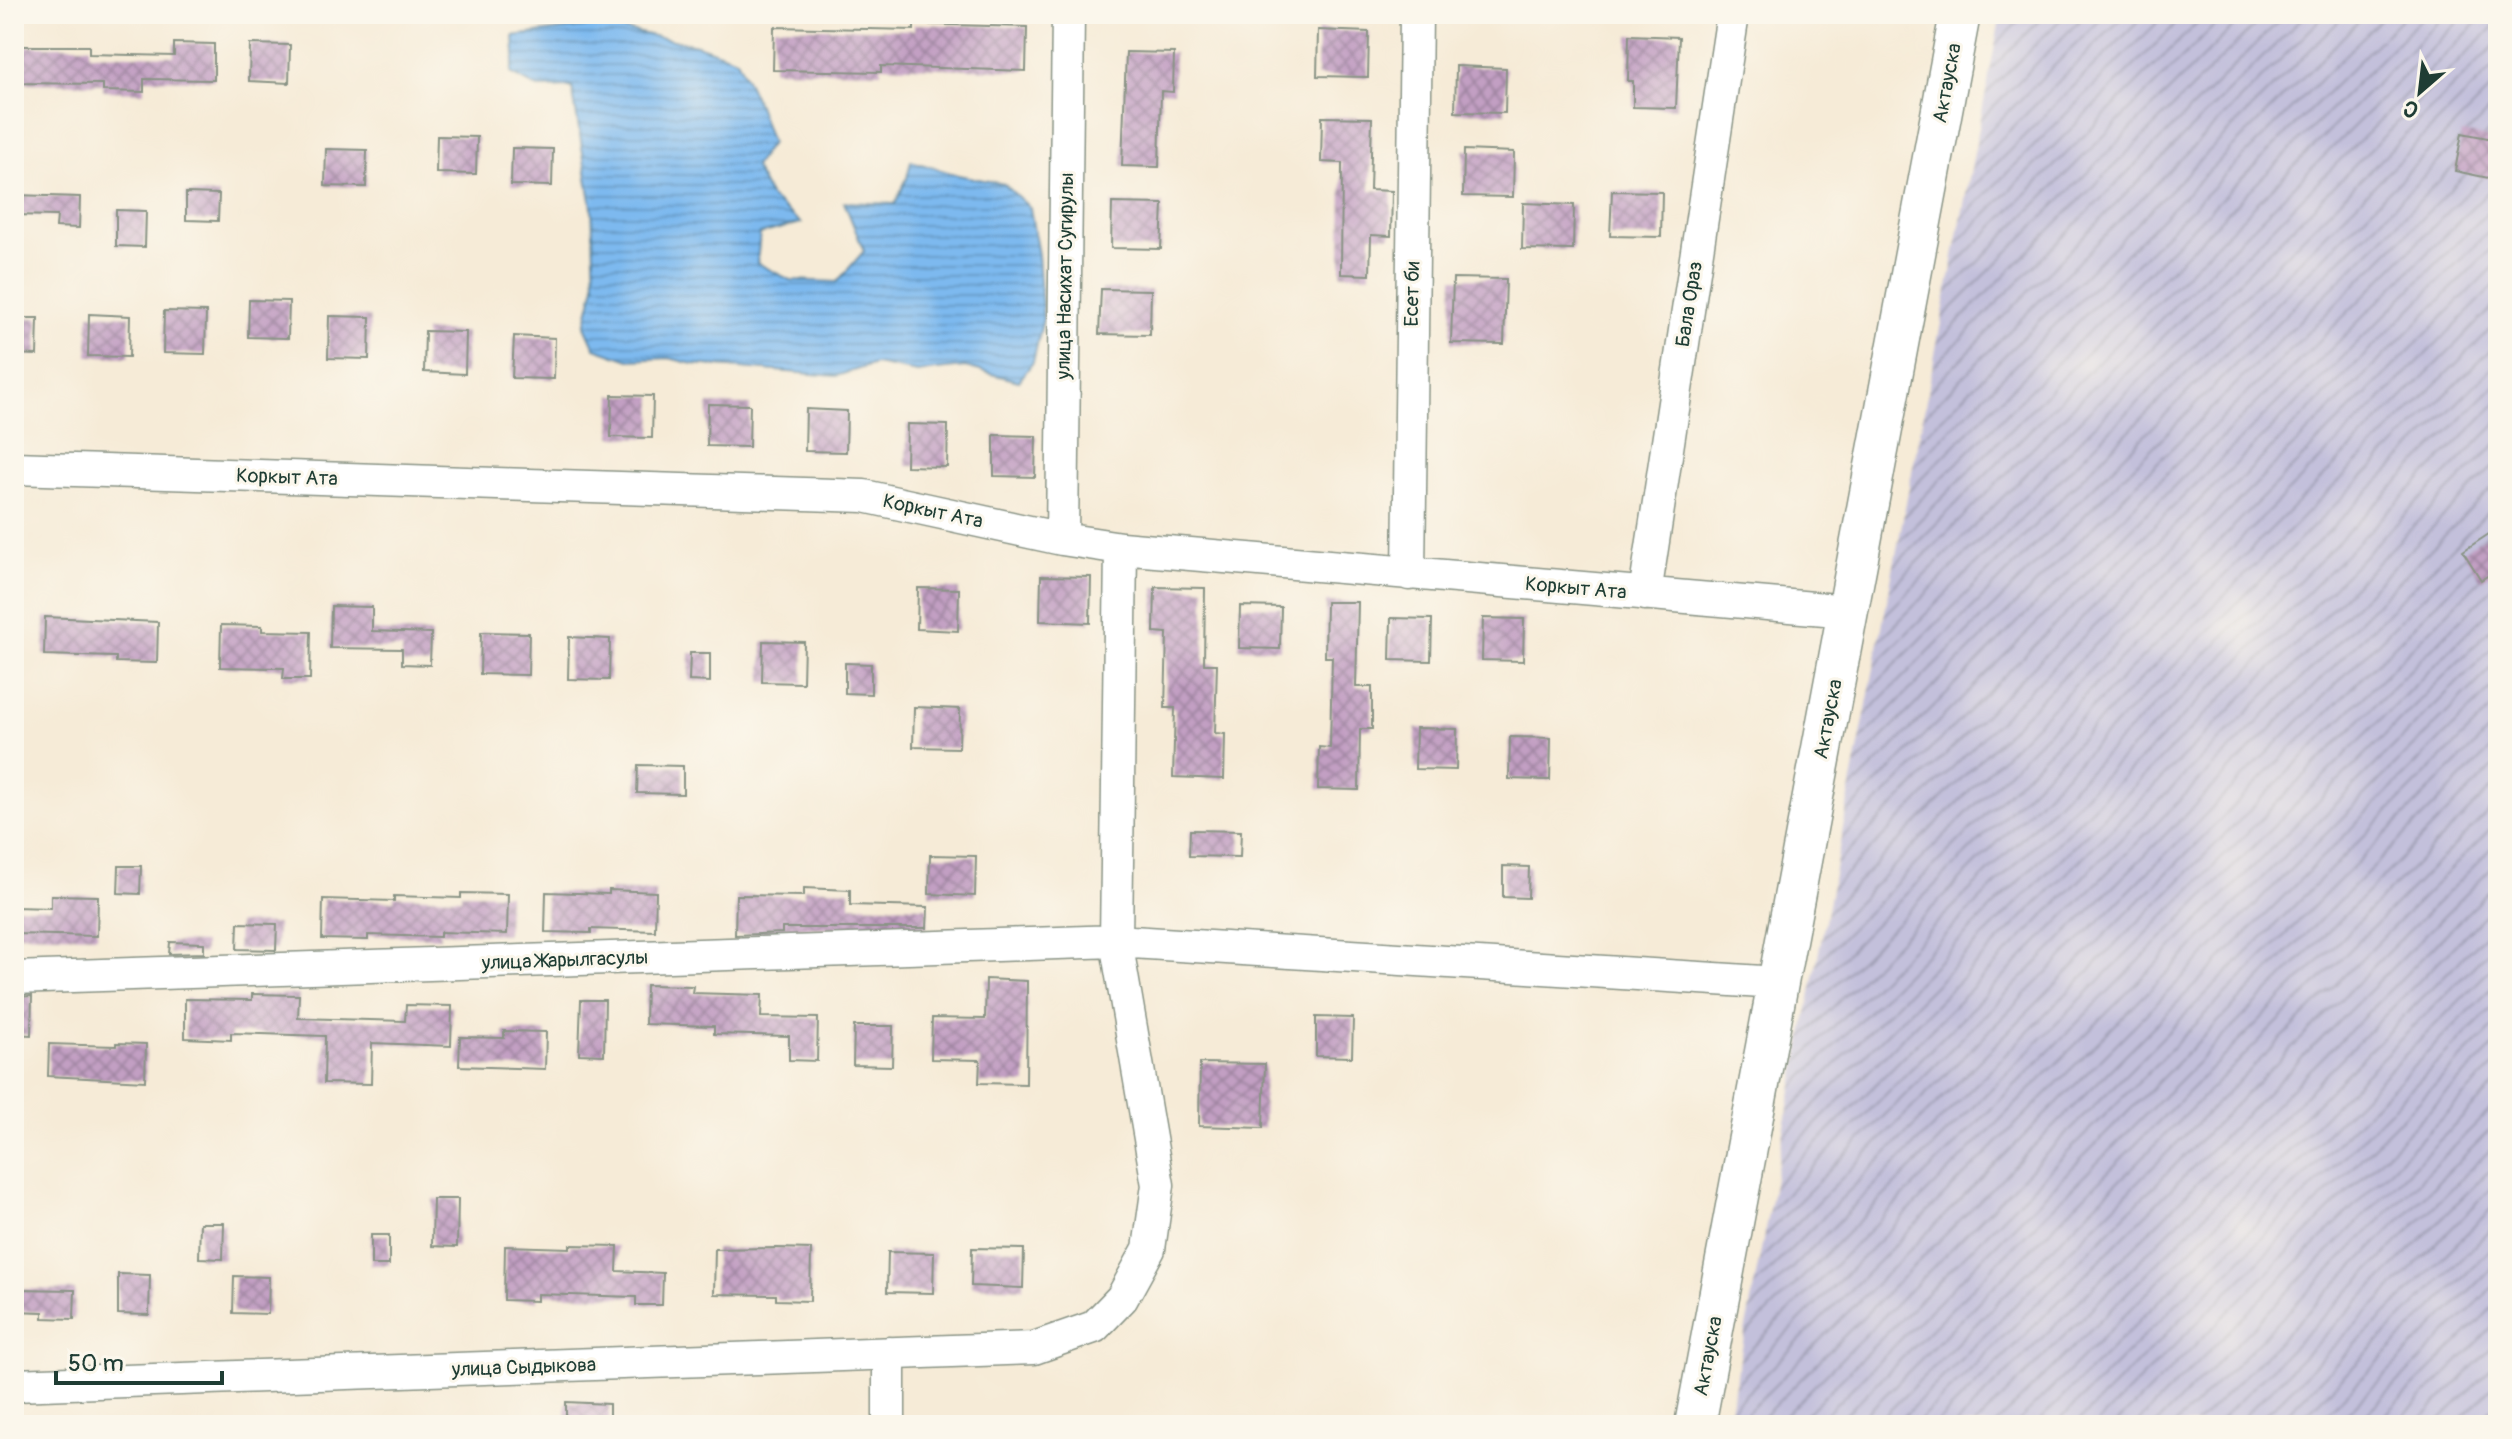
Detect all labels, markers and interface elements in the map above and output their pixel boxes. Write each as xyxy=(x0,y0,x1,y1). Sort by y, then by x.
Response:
street label: Актауска xyxy=(1927,41,1967,125)
north arrow xyxy=(2380,52,2460,132)
text: С xyxy=(2398,93,2424,124)
street label: улица Насихат Сугирулы xyxy=(1051,172,1079,381)
street label: Бала Ораз xyxy=(1670,259,1708,349)
street label: Есет би xyxy=(1399,261,1425,327)
street label: Коркыт Ата xyxy=(236,463,338,491)
street label: Коркыт Ата xyxy=(881,488,985,534)
street label: Коркыт Ата xyxy=(1524,571,1628,605)
street label: Актауска xyxy=(1808,677,1848,761)
street label: улица Жарылгасулы xyxy=(480,945,649,975)
street label: Актауска xyxy=(1688,1314,1728,1398)
scale bar xyxy=(56,1335,222,1385)
text: 50 m xyxy=(68,1349,124,1378)
street label: улица Сыдыкова xyxy=(450,1352,597,1382)

